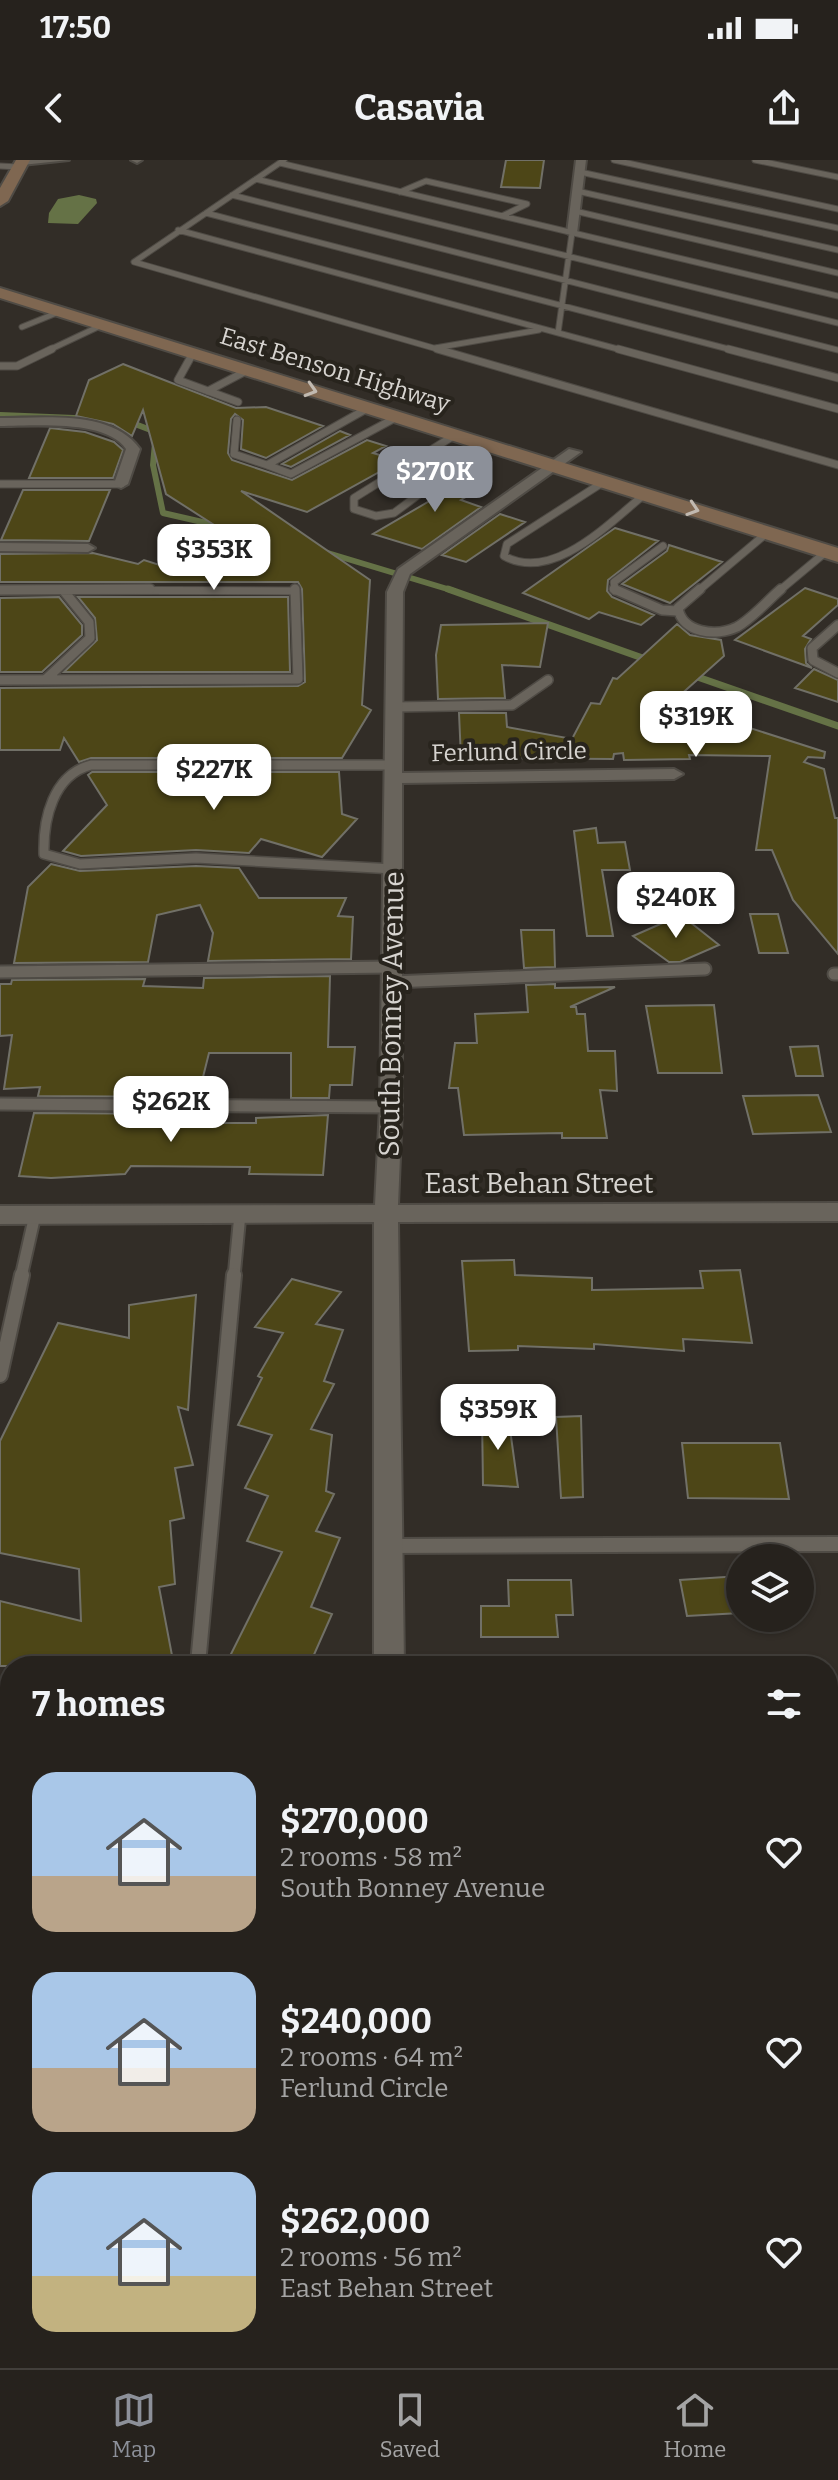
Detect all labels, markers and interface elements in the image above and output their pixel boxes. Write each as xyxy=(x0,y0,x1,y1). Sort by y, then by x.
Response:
text: 17:50 xyxy=(40,10,111,46)
icon: back xyxy=(32,86,76,130)
text: Casavia xyxy=(354,86,484,130)
icon: share xyxy=(762,86,806,130)
street label: East Benson Highway xyxy=(217,322,454,418)
one-way arrow xyxy=(304,381,317,397)
pin: $270K xyxy=(379,446,491,514)
text: $270K xyxy=(395,456,475,487)
one-way arrow xyxy=(685,500,699,516)
pin: $353K xyxy=(158,524,270,592)
text: $353K xyxy=(175,534,253,565)
pin: $319K xyxy=(640,691,752,759)
text: $319K xyxy=(658,701,734,732)
street label: Ferlund Circle xyxy=(431,737,587,767)
pin: $227K xyxy=(158,744,270,812)
text: $227K xyxy=(175,754,253,785)
street label: South Bonney Avenue xyxy=(373,871,410,1157)
pin: $240K xyxy=(620,872,732,940)
text: $240K xyxy=(635,882,717,913)
pin: $262K xyxy=(115,1076,227,1144)
text: $262K xyxy=(132,1086,210,1117)
street label: East Behan Street xyxy=(424,1167,654,1200)
pin: $359K xyxy=(442,1384,554,1452)
text: $359K xyxy=(459,1394,537,1425)
map controls xyxy=(726,1544,814,1632)
button: layers xyxy=(726,1544,814,1632)
icon: filters xyxy=(762,1682,806,1726)
text: 7 homes xyxy=(32,1684,165,1725)
text: $270,000 xyxy=(280,1801,429,1842)
icon: home xyxy=(96,1804,192,1900)
icon: heart xyxy=(762,1830,806,1874)
text: 2 rooms · 58 m² xyxy=(280,1842,462,1873)
text: South Bonney Avenue xyxy=(280,1873,545,1904)
text: $240,000 xyxy=(280,2001,432,2042)
icon: home xyxy=(96,2004,192,2100)
icon: heart xyxy=(762,2030,806,2074)
text: 2 rooms · 64 m² xyxy=(280,2042,463,2073)
text: Ferlund Circle xyxy=(280,2073,449,2104)
text: $262,000 xyxy=(280,2201,430,2242)
icon: home xyxy=(96,2204,192,2300)
icon: heart xyxy=(762,2230,806,2274)
text: 2 rooms · 56 m² xyxy=(280,2242,462,2273)
text: East Behan Street xyxy=(280,2273,493,2304)
tab: Map xyxy=(112,2388,156,2463)
tab: Saved xyxy=(380,2388,440,2463)
tab: Home xyxy=(663,2388,726,2463)

